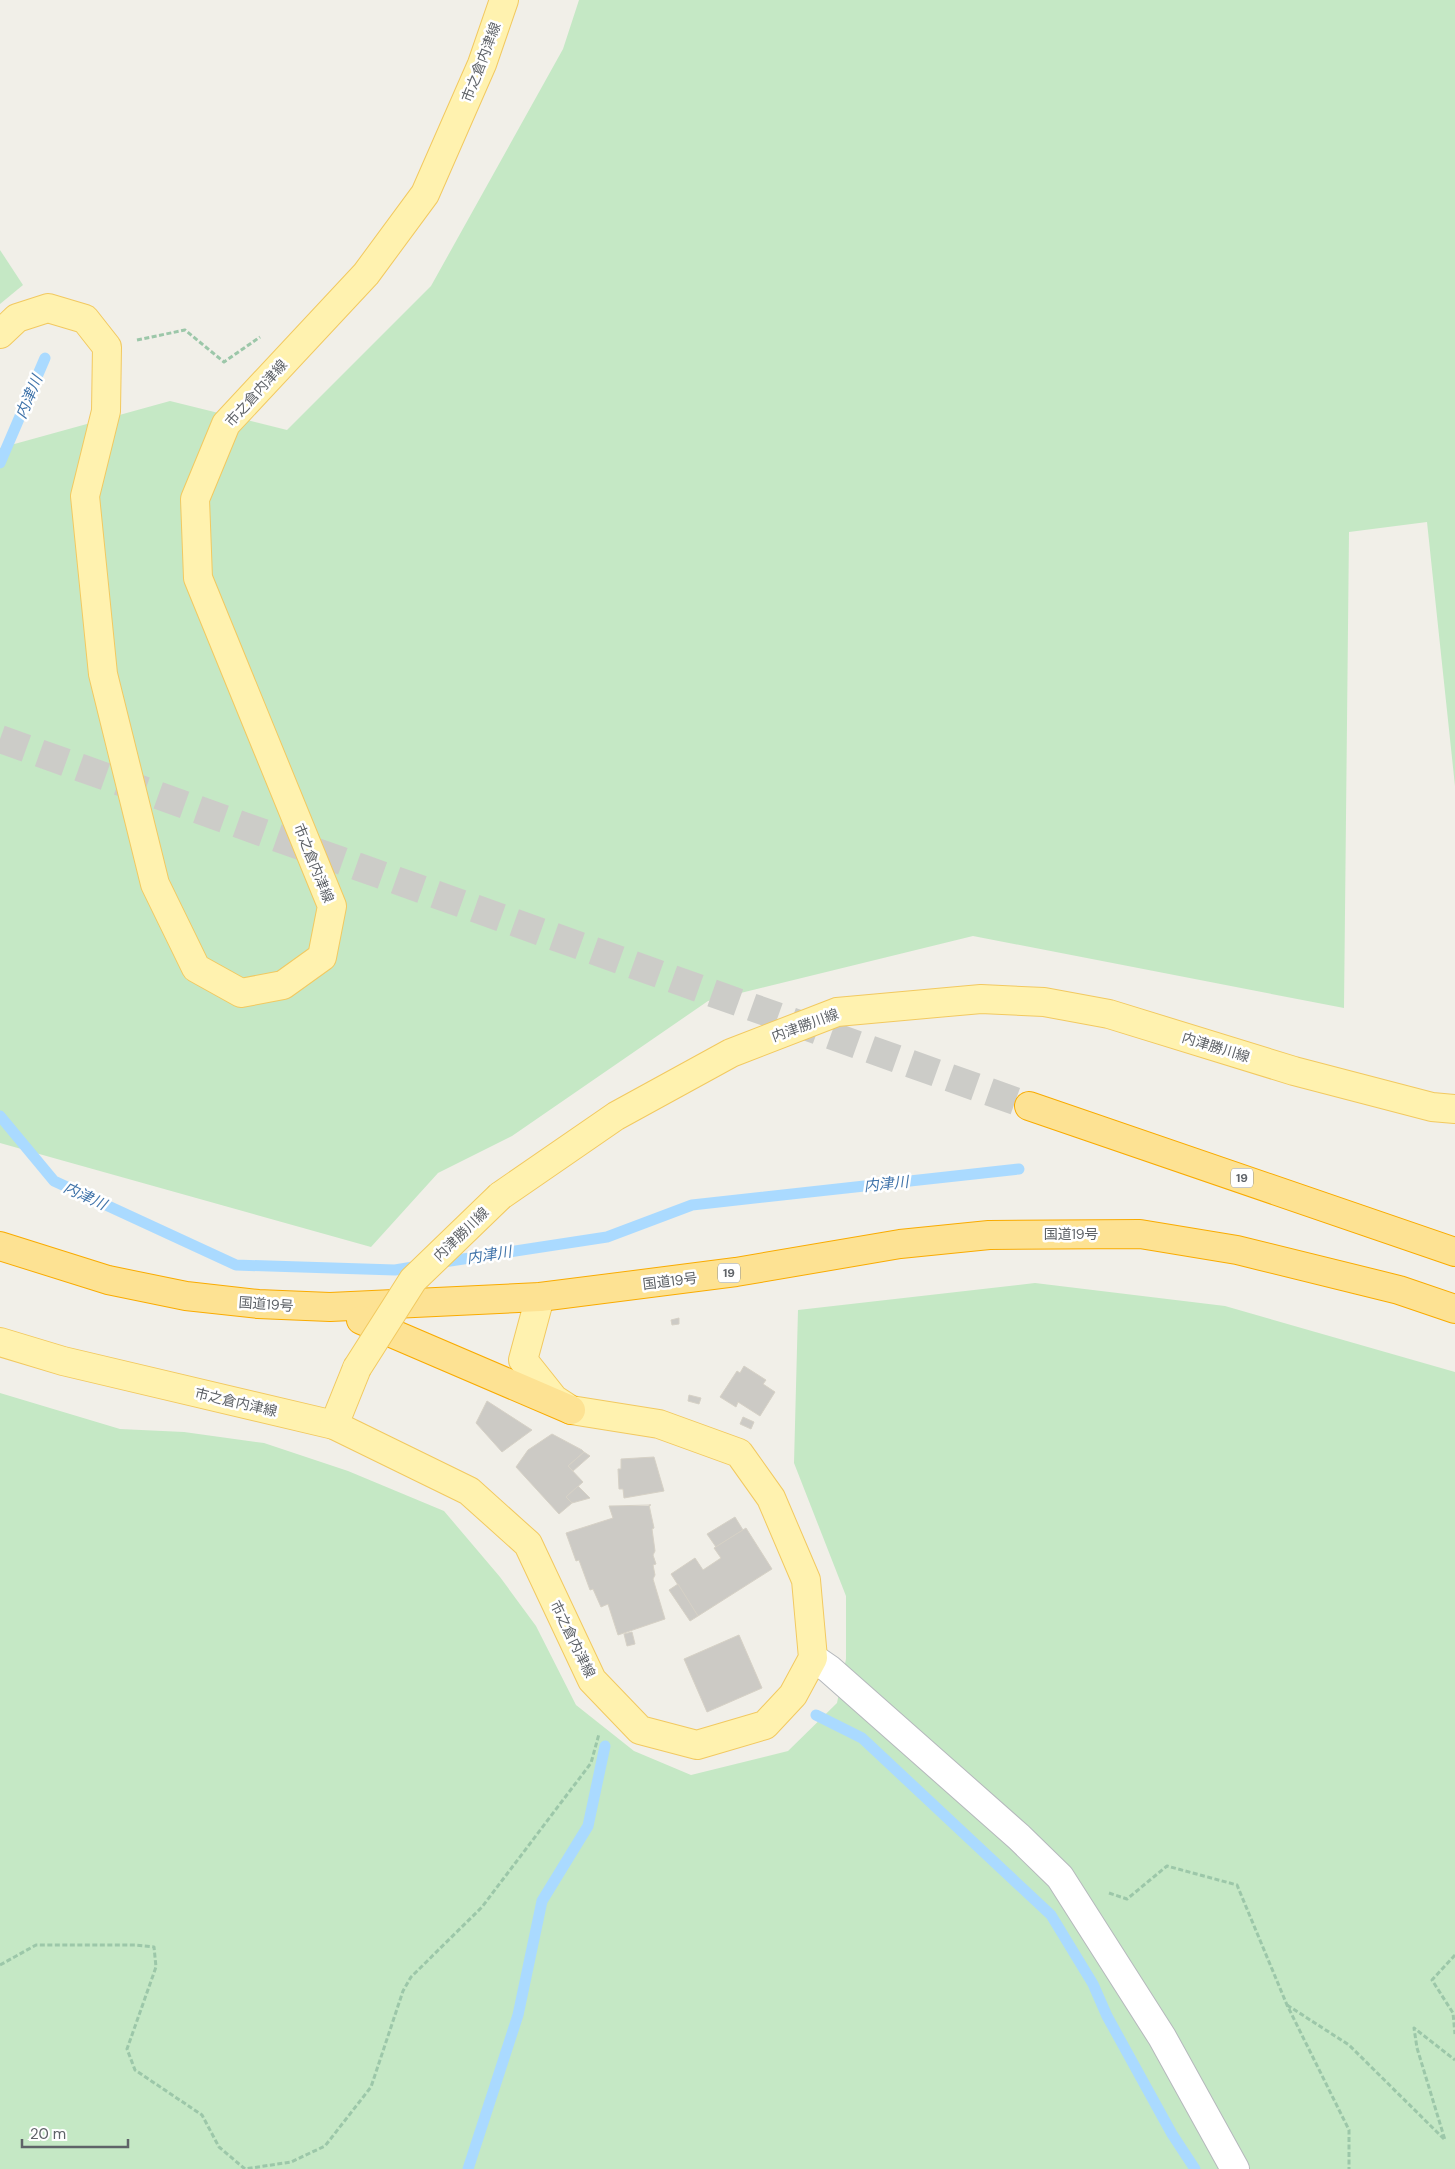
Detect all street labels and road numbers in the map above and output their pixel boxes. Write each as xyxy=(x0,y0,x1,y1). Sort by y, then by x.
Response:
street label: 市之倉内津線 xyxy=(458,20,504,104)
street label: 市之倉内津線 xyxy=(221,356,291,430)
street label: 市之倉内津線 xyxy=(290,821,338,905)
street label: 内津勝川線 xyxy=(769,1005,841,1045)
street label: 内津勝川線 xyxy=(1180,1028,1252,1066)
road number: 19 xyxy=(1231,1168,1253,1188)
street label: 内津勝川線 xyxy=(430,1203,492,1265)
street label: 国道19号 xyxy=(1043,1225,1099,1243)
road number: 19 xyxy=(718,1264,740,1282)
street label: 国道19号 xyxy=(642,1269,698,1293)
street label: 国道19号 xyxy=(238,1293,294,1315)
street label: 市之倉内津線 xyxy=(193,1384,279,1420)
street label: 市之倉内津線 xyxy=(546,1597,600,1681)

